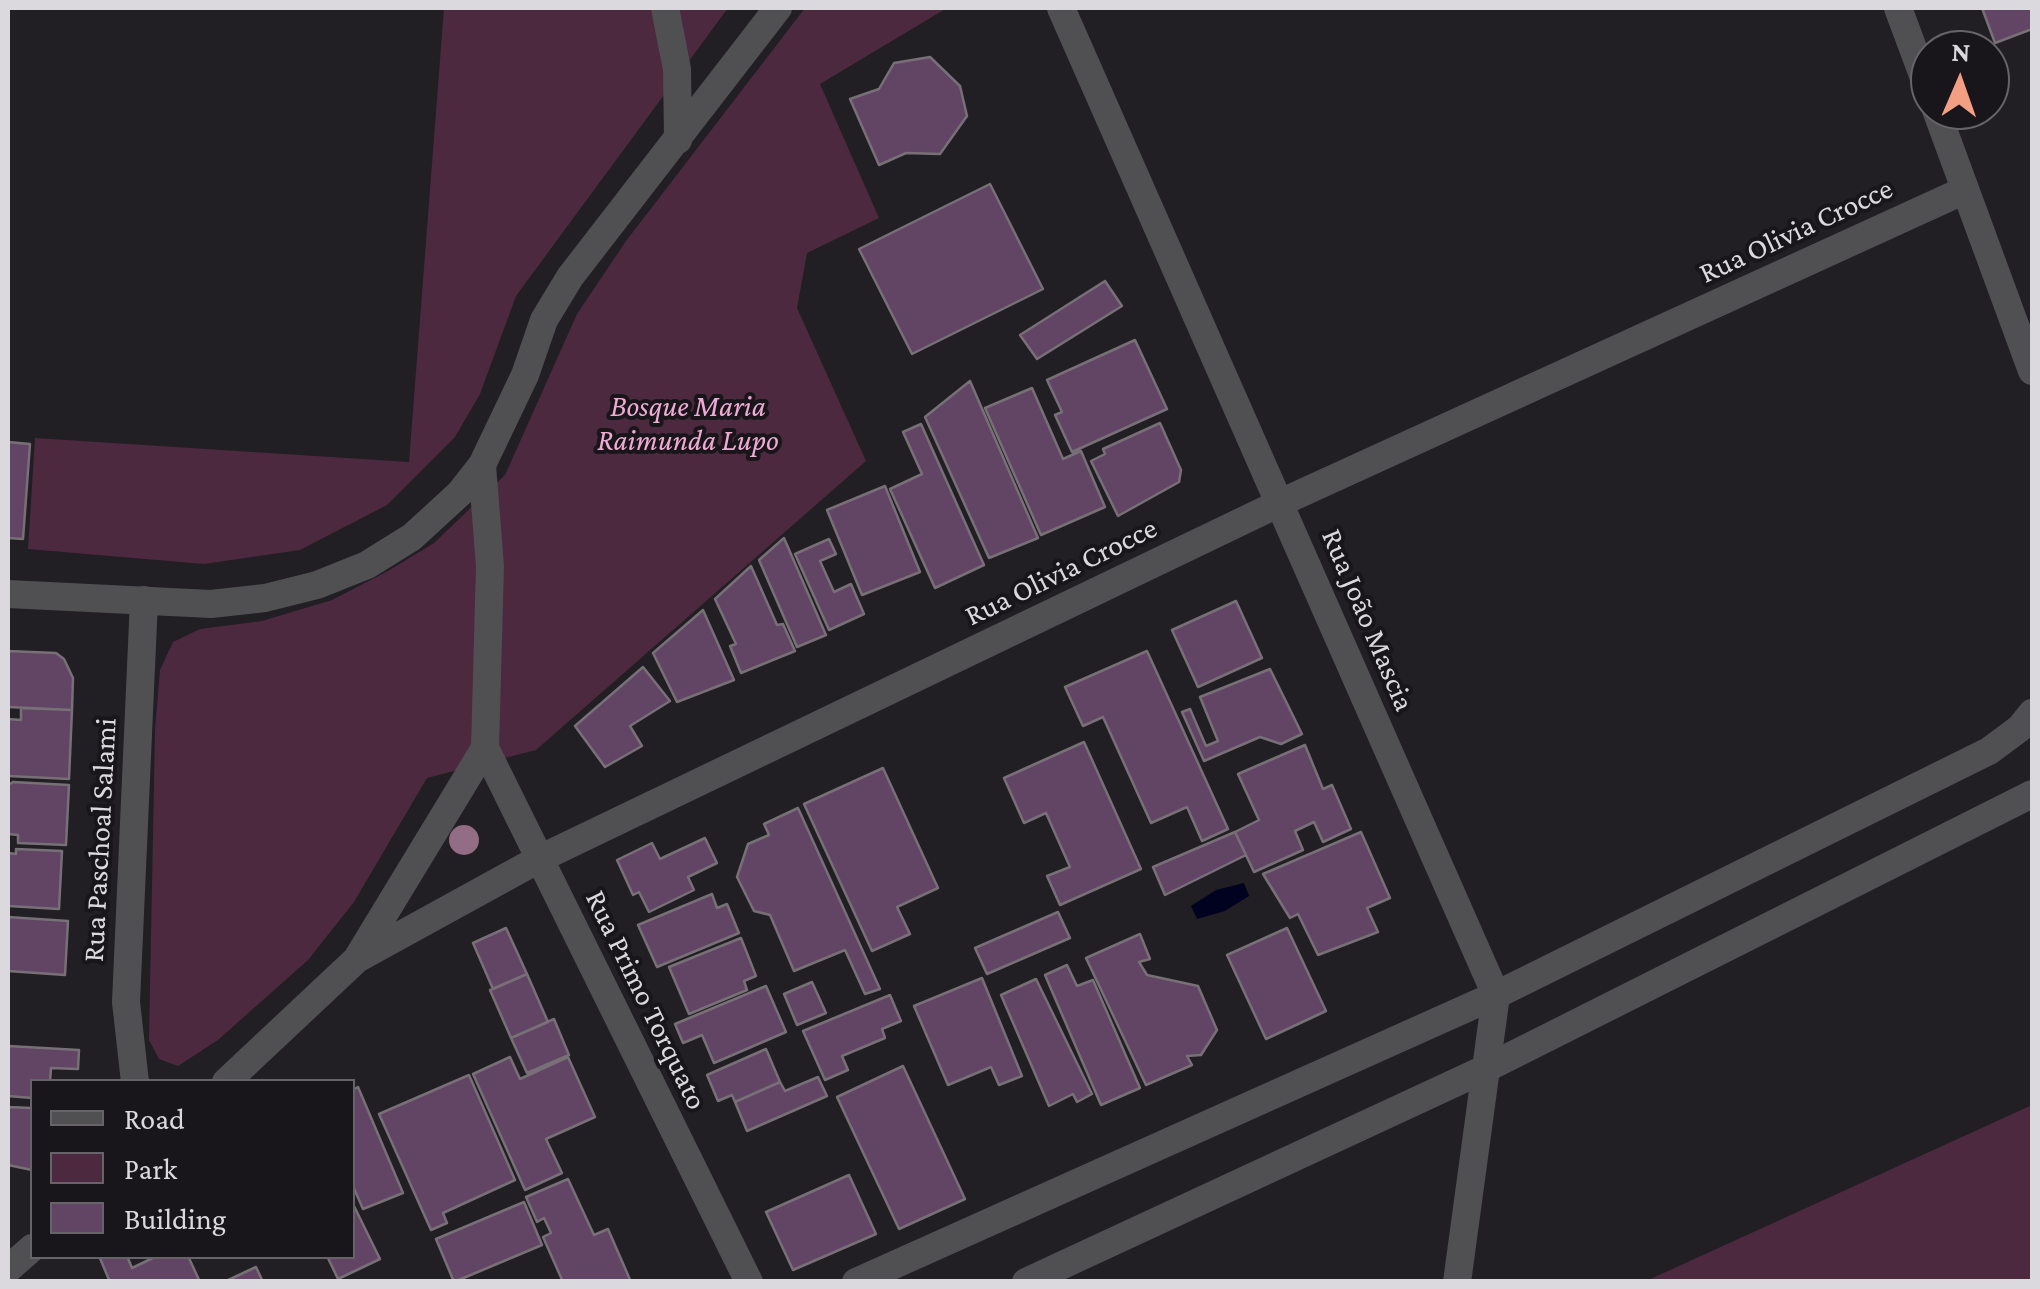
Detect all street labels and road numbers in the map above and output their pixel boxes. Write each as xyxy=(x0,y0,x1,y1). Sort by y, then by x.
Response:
street label: Rua Olivia Crocce xyxy=(1694,170,1898,292)
street label: Rua Olivia Crocce xyxy=(959,510,1163,634)
street label: Rua João Mascia xyxy=(1313,523,1423,717)
street label: Rua Paschoal Salami xyxy=(76,717,124,963)
street label: Rua Primo Torquato xyxy=(577,884,715,1116)

